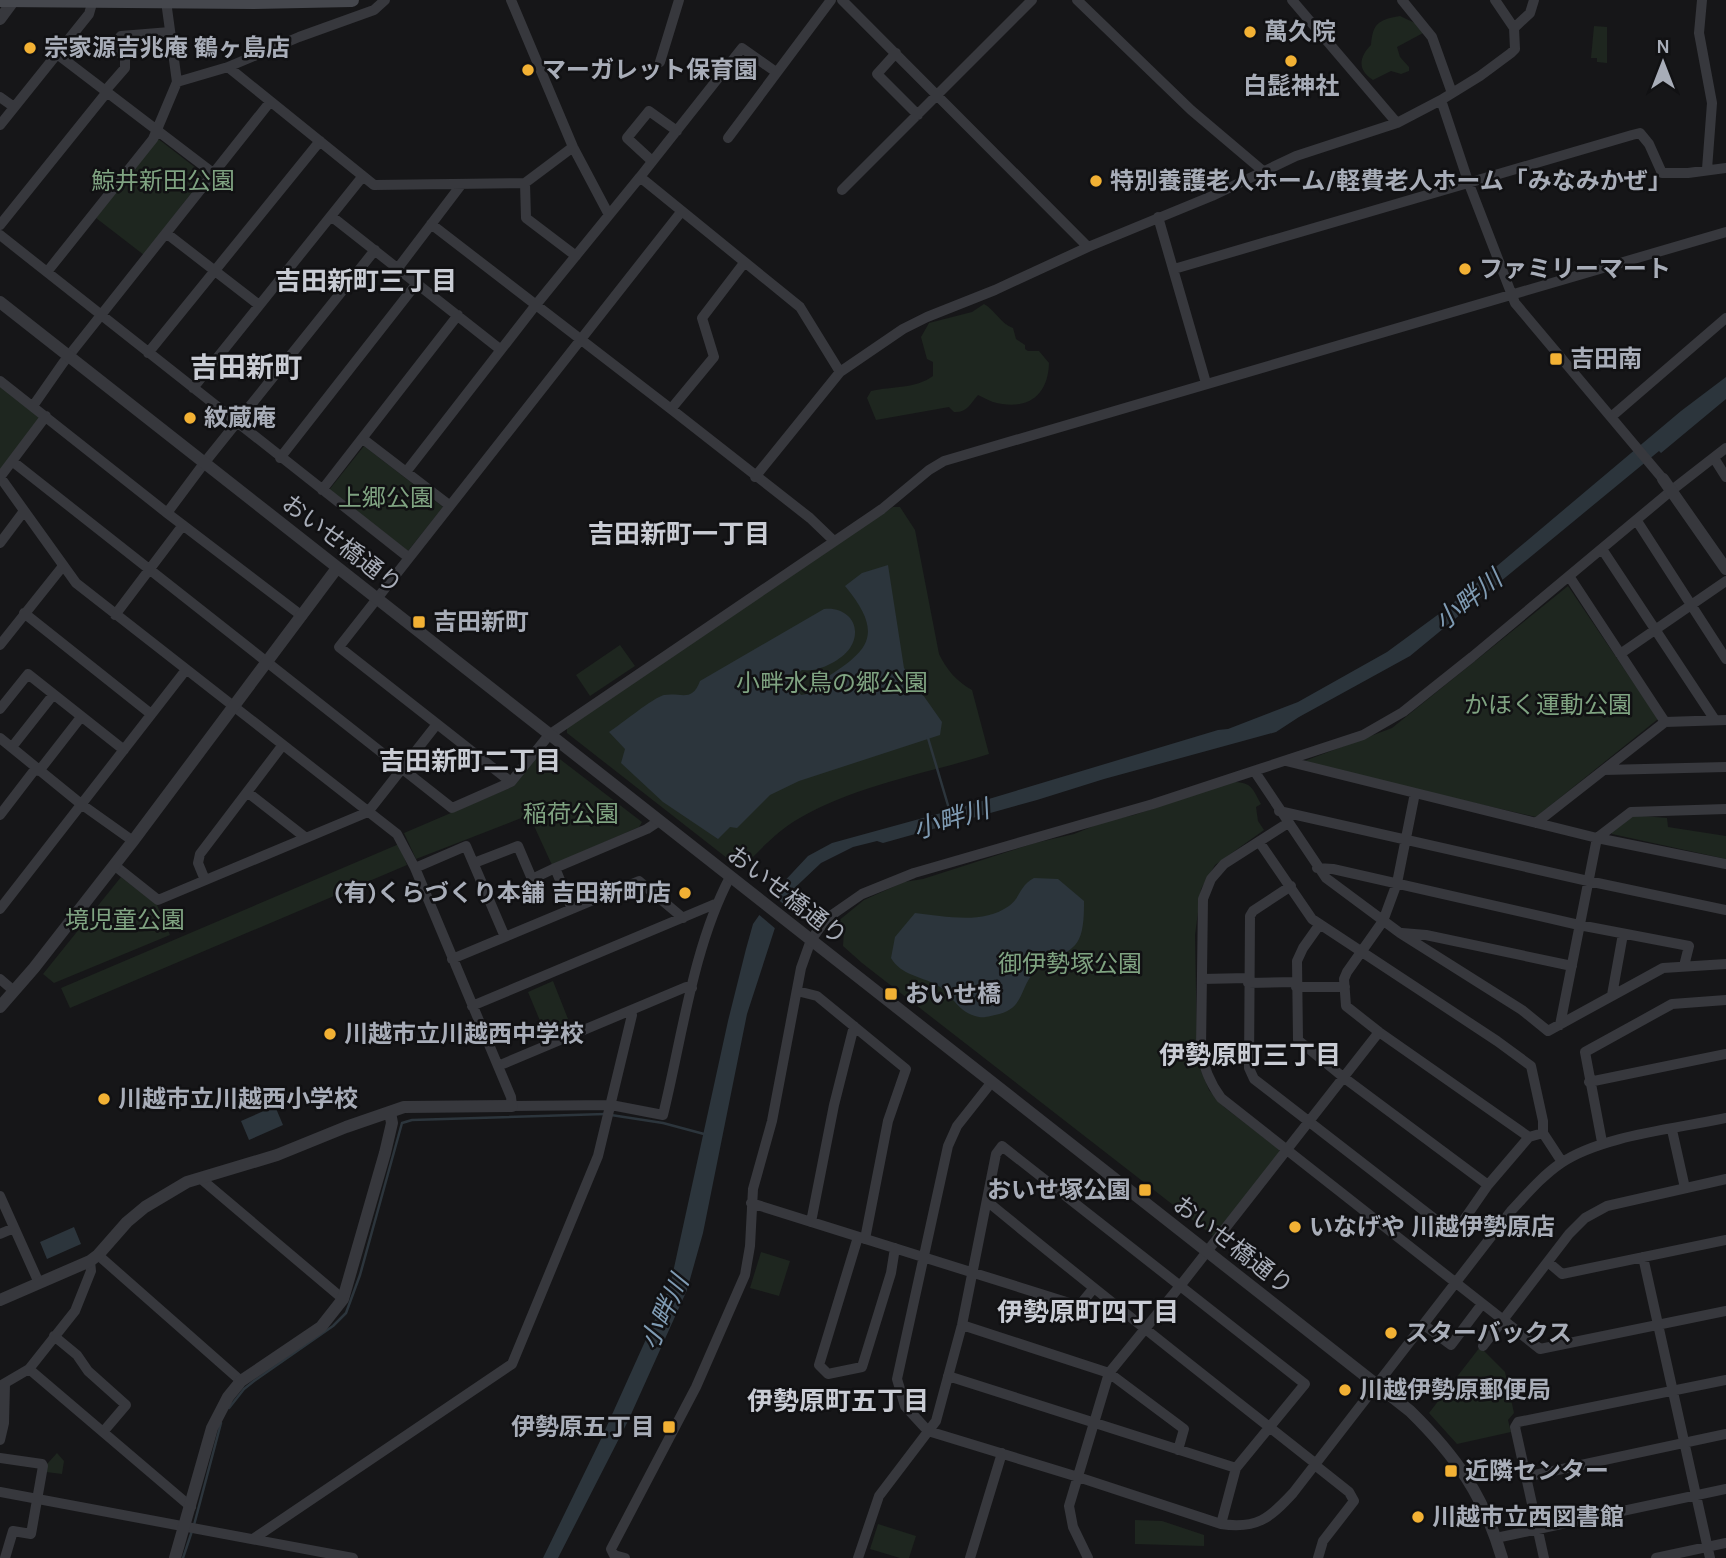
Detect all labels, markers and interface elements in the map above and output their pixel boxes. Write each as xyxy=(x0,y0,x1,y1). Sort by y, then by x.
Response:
place label: 萬久院 xyxy=(1264,18,1336,46)
marker: 萬久院 xyxy=(1242,24,1258,40)
north arrow xyxy=(1628,28,1698,98)
place label: 宗家源吉兆庵 鶴ヶ島店 xyxy=(44,34,290,62)
text: N xyxy=(1656,36,1670,58)
marker: 宗家源吉兆庵 鶴ヶ島店 xyxy=(22,40,38,56)
marker: 白髭神社 xyxy=(1283,53,1299,69)
place label: マーガレット保育園 xyxy=(542,56,758,84)
marker: マーガレット保育園 xyxy=(520,62,536,78)
place label: 白髭神社 xyxy=(1243,72,1339,100)
park label: 鯨井新田公園 xyxy=(91,167,235,195)
place label: 特別養護老人ホーム/軽費老人ホーム「みなみかぜ」 xyxy=(1110,167,1672,195)
marker: 特別養護老人ホーム/軽費老人ホーム「みなみかぜ」 xyxy=(1088,173,1104,189)
place label: ファミリーマート xyxy=(1479,255,1671,283)
marker: ファミリーマート xyxy=(1457,261,1473,277)
district label: 吉田新町三丁目 xyxy=(275,266,457,297)
place label: 吉田南 xyxy=(1570,345,1642,373)
district label: 吉田新町 xyxy=(190,351,302,384)
marker: 吉田南 xyxy=(1548,351,1564,367)
place label: 紋蔵庵 xyxy=(204,404,276,432)
marker: 紋蔵庵 xyxy=(182,410,198,426)
park label: 上郷公園 xyxy=(338,484,434,512)
street label: おいせ橋通り xyxy=(277,489,407,599)
district label: 吉田新町一丁目 xyxy=(588,519,770,550)
water label: 小畔川 xyxy=(1428,562,1511,637)
place label: 吉田新町 xyxy=(433,608,529,636)
marker: 吉田新町 xyxy=(411,614,427,630)
park label: 小畔水鳥の郷公園 xyxy=(736,669,928,697)
park label: かほく運動公園 xyxy=(1464,691,1632,719)
district label: 吉田新町二丁目 xyxy=(379,746,561,777)
water label: 小畔川 xyxy=(909,792,996,846)
park label: 稲荷公園 xyxy=(523,800,619,828)
street label: おいせ橋通り xyxy=(722,840,852,950)
place label: (有)くらづくり本舗 吉田新町店 xyxy=(334,879,671,907)
marker: (有)くらづくり本舗 吉田新町店 xyxy=(677,885,693,901)
park label: 境児童公園 xyxy=(65,906,185,934)
park label: 御伊勢塚公園 xyxy=(998,950,1142,978)
place label: おいせ橋 xyxy=(905,980,1001,1008)
marker: おいせ橋 xyxy=(883,986,899,1002)
place label: 川越市立川越西中学校 xyxy=(344,1020,584,1048)
marker: 川越市立川越西中学校 xyxy=(322,1026,338,1042)
district label: 伊勢原町三丁目 xyxy=(1159,1040,1341,1071)
place label: 川越市立川越西小学校 xyxy=(118,1085,358,1113)
marker: 川越市立川越西小学校 xyxy=(96,1091,112,1107)
place label: おいせ塚公園 xyxy=(987,1176,1131,1204)
marker: おいせ塚公園 xyxy=(1137,1182,1153,1198)
street label: おいせ橋通り xyxy=(1168,1190,1298,1300)
place label: いなげや 川越伊勢原店 xyxy=(1309,1213,1555,1241)
marker: いなげや 川越伊勢原店 xyxy=(1287,1219,1303,1235)
water label: 小畔川 xyxy=(634,1268,696,1354)
district label: 伊勢原町四丁目 xyxy=(997,1297,1179,1328)
place label: スターバックス xyxy=(1405,1319,1572,1347)
marker: スターバックス xyxy=(1383,1325,1399,1341)
place label: 川越伊勢原郵便局 xyxy=(1359,1376,1551,1404)
marker: 川越伊勢原郵便局 xyxy=(1337,1382,1353,1398)
district label: 伊勢原町五丁目 xyxy=(747,1386,929,1417)
place label: 伊勢原五丁目 xyxy=(511,1413,655,1441)
marker: 伊勢原五丁目 xyxy=(661,1419,677,1435)
place label: 近隣センター xyxy=(1465,1457,1609,1485)
marker: 近隣センター xyxy=(1443,1463,1459,1479)
place label: 川越市立西図書館 xyxy=(1432,1503,1624,1531)
marker: 川越市立西図書館 xyxy=(1410,1509,1426,1525)

